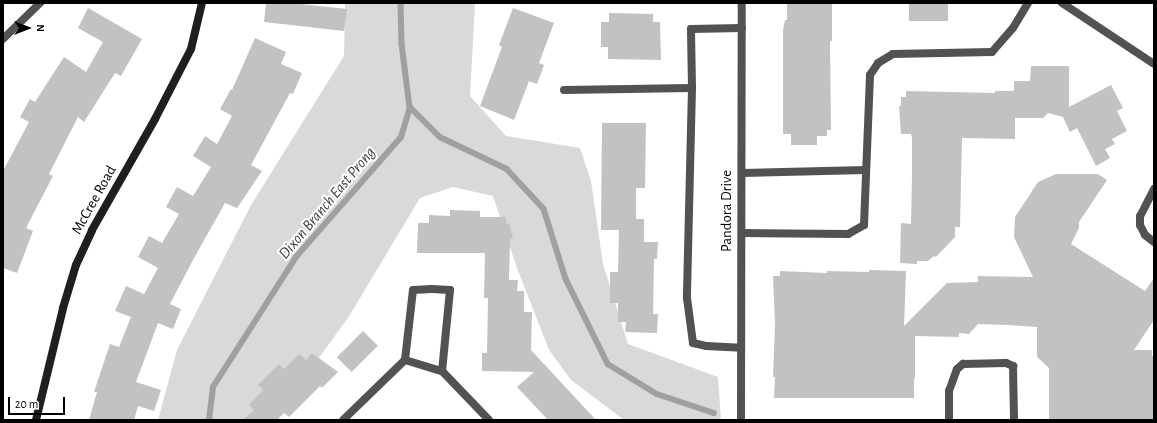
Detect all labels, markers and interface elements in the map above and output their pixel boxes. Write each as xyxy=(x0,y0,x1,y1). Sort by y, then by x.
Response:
north arrow xyxy=(8,8,48,48)
text: N xyxy=(35,24,46,32)
water label: Dixon Branch East Prong xyxy=(275,143,379,263)
street label: McCree Road xyxy=(68,162,120,238)
street label: Pandora Drive xyxy=(718,170,736,252)
scale bar xyxy=(10,389,67,415)
text: 20 m xyxy=(15,398,38,410)

